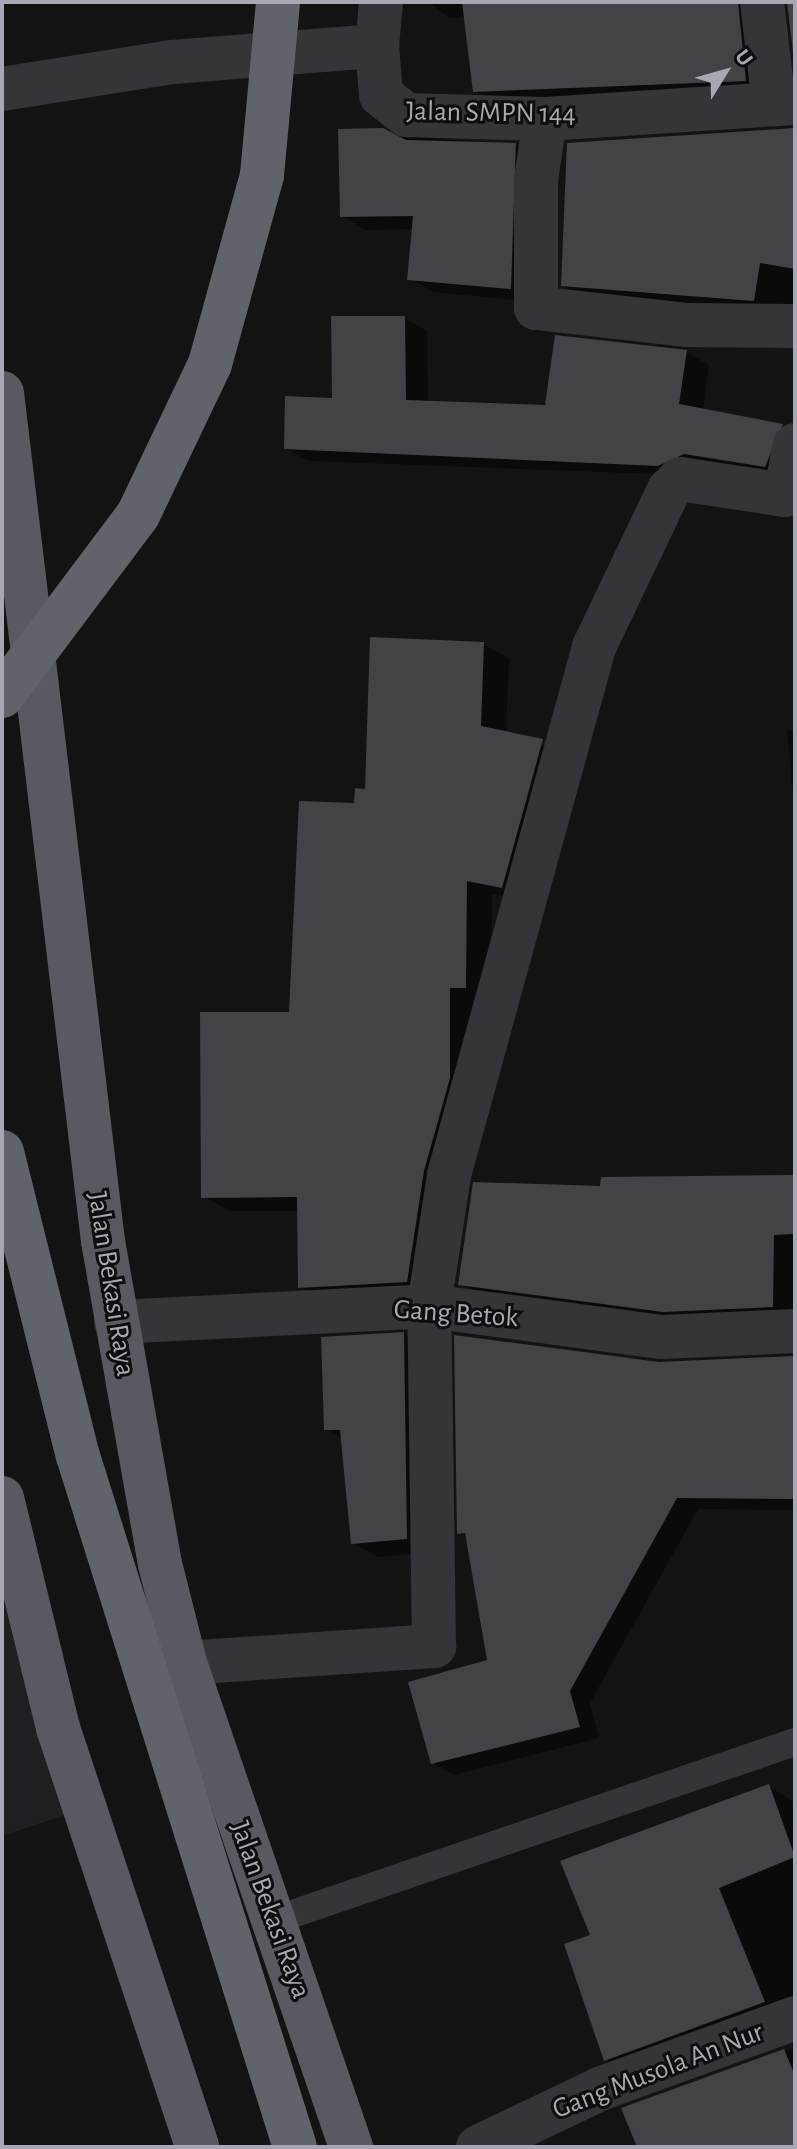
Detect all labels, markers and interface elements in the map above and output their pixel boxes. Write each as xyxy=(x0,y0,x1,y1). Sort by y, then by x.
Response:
north arrow xyxy=(685,32,765,112)
text: U xyxy=(731,45,757,70)
street label: Jalan SMPN 144 xyxy=(406,95,576,131)
street label: Jalan Bekasi Raya xyxy=(80,1189,142,1379)
street label: Gang Betok xyxy=(393,1293,519,1335)
street label: Jalan Bekasi Raya xyxy=(222,1817,318,2003)
street label: Gang Musola An Nur xyxy=(548,2015,768,2127)

